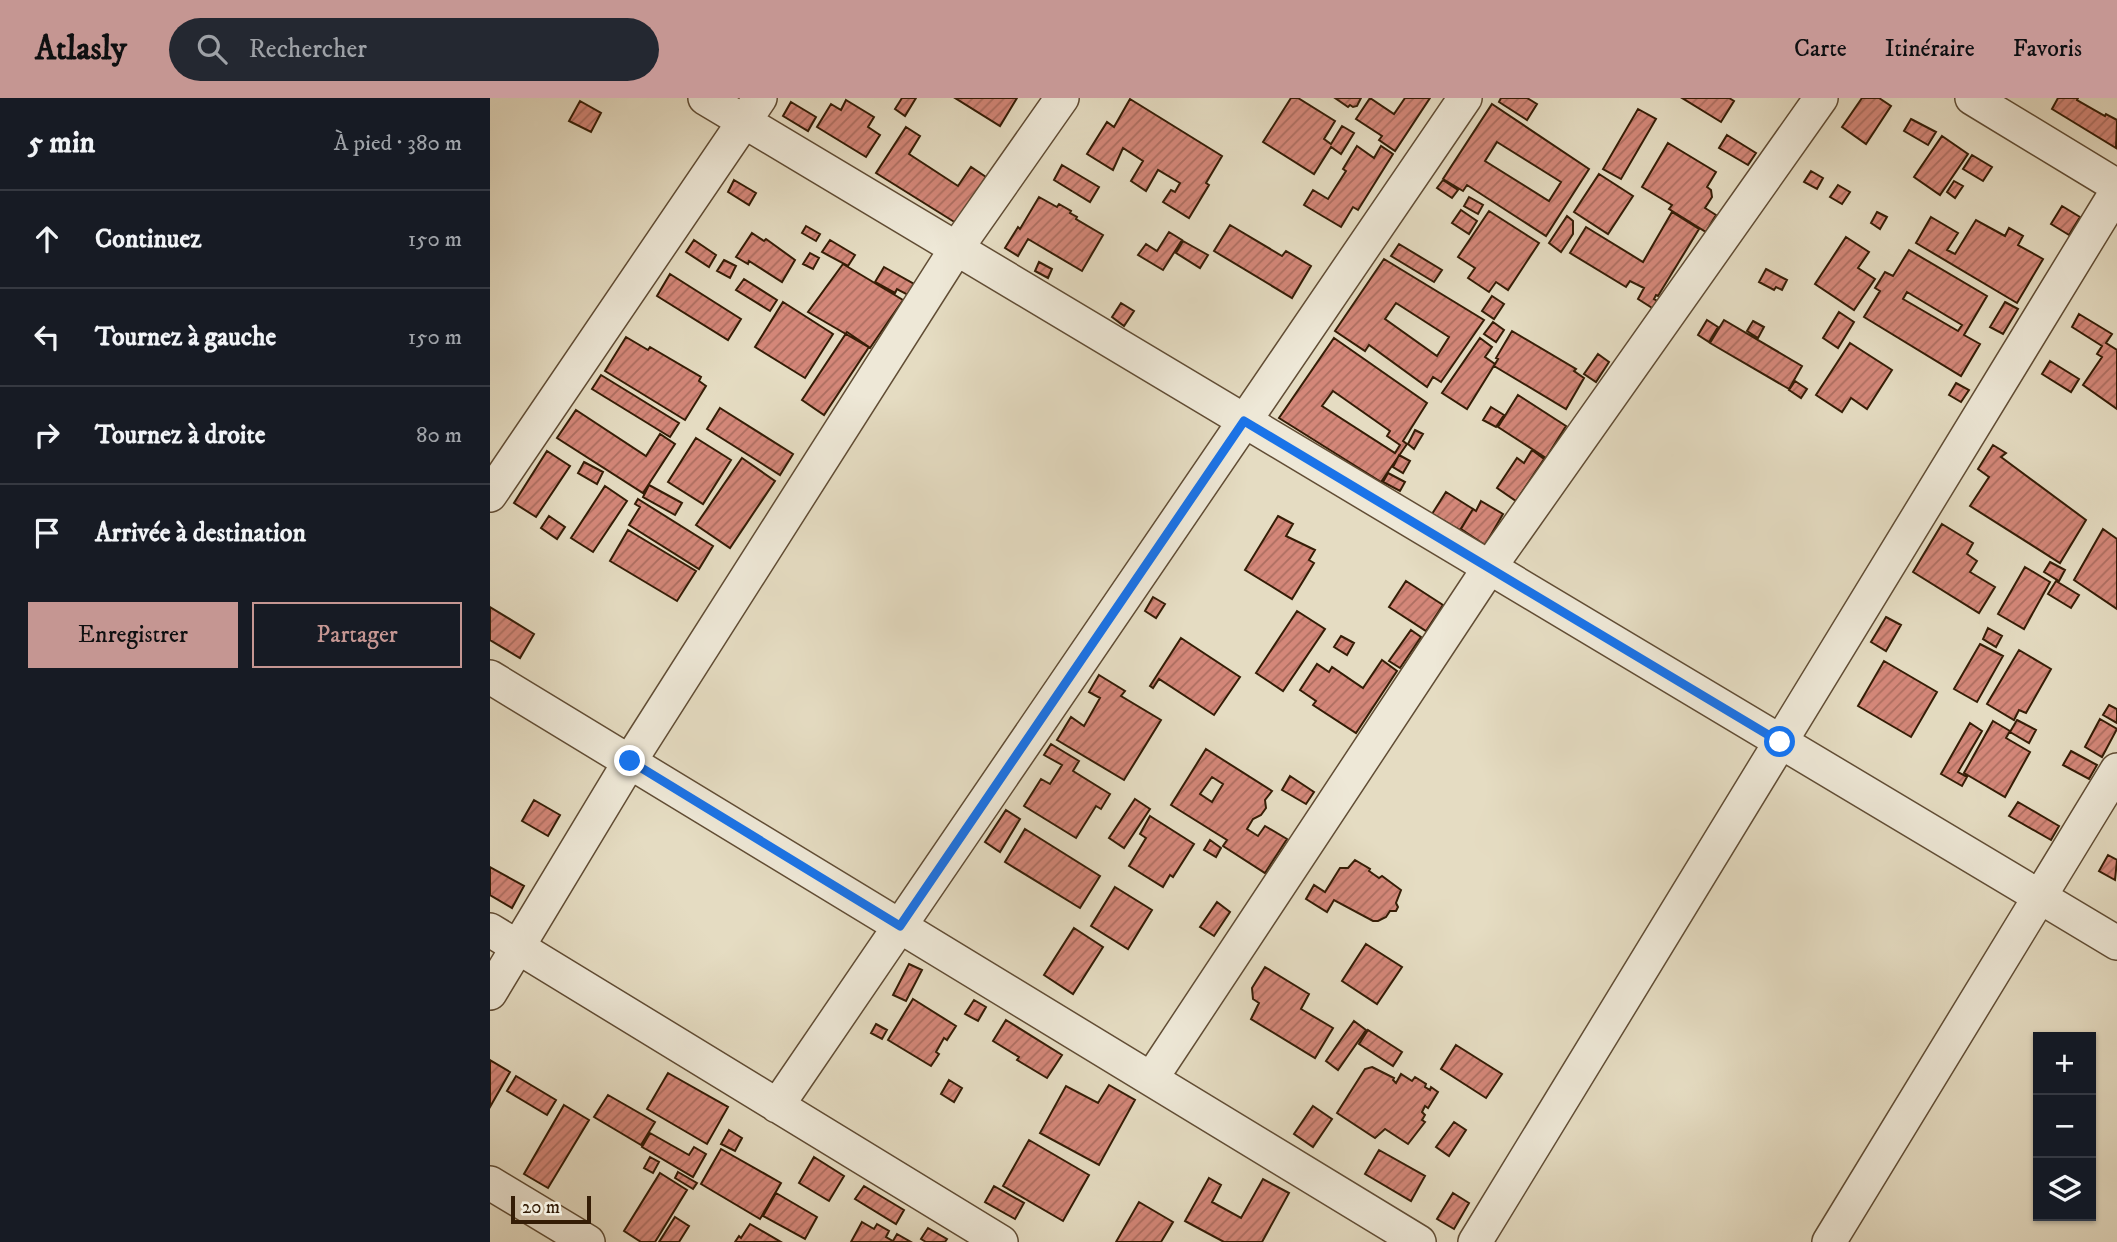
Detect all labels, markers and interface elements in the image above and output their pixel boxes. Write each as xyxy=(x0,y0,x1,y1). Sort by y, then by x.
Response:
search box xyxy=(169,18,659,81)
text: Atlasly xyxy=(35,29,127,70)
icon: search xyxy=(193,30,231,68)
text: Rechercher xyxy=(249,33,367,66)
text: Carte xyxy=(1794,34,1847,64)
text: Itinéraire xyxy=(1885,34,1975,64)
text: Favoris xyxy=(2013,34,2082,64)
text: 5 min xyxy=(28,125,95,162)
text: À pied · 380 m xyxy=(334,129,462,158)
icon: ahead xyxy=(28,220,66,258)
text: Continuez xyxy=(95,223,201,256)
text: 150 m xyxy=(408,225,462,254)
icon: left xyxy=(28,318,66,356)
text: Tournez à gauche xyxy=(95,321,276,354)
text: 150 m xyxy=(408,323,462,352)
icon: right xyxy=(28,416,66,454)
text: Tournez à droite xyxy=(95,419,266,452)
text: 80 m xyxy=(416,421,462,450)
icon: arrive xyxy=(28,514,66,552)
text: Arrivée à destination xyxy=(95,517,306,550)
button: Enregistrer xyxy=(28,602,238,668)
button: Partager xyxy=(252,602,462,668)
route start xyxy=(1764,726,1795,757)
route end xyxy=(614,745,645,776)
map controls xyxy=(2033,1032,2096,1221)
button: + xyxy=(2033,1032,2096,1095)
button: − xyxy=(2033,1095,2096,1158)
button: layers xyxy=(2033,1158,2096,1221)
scale bar xyxy=(511,1193,592,1225)
text: 20 m xyxy=(522,1196,560,1219)

